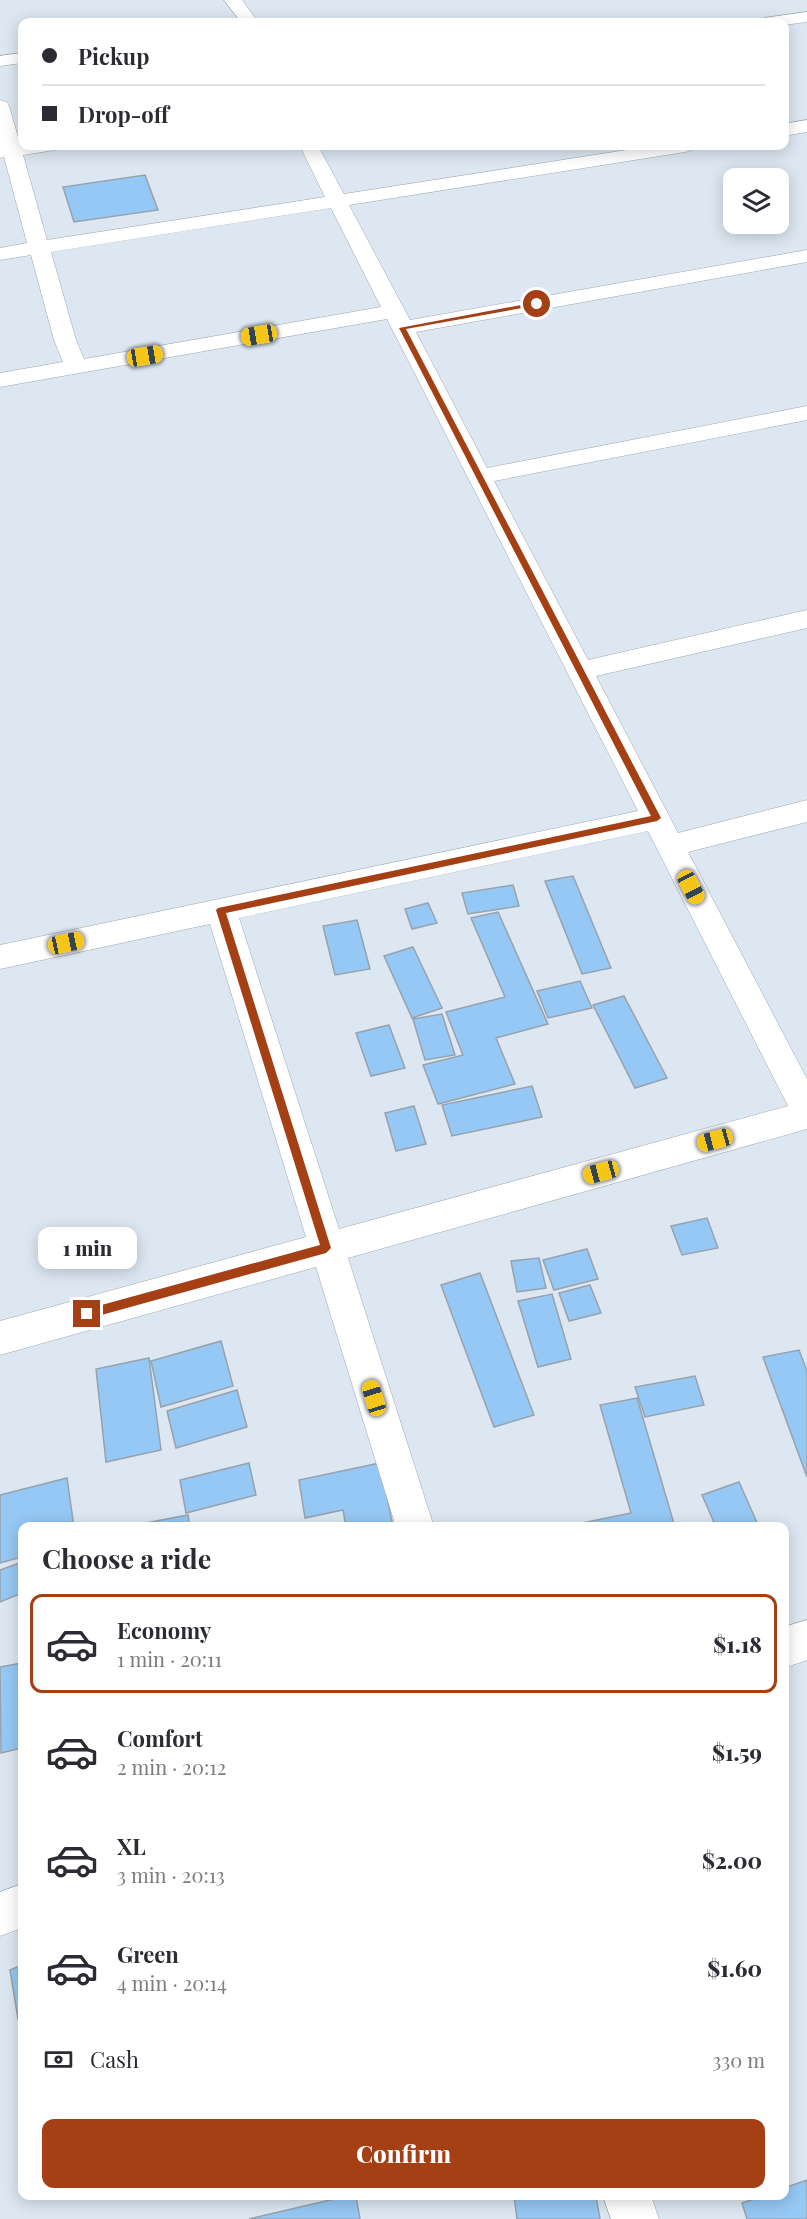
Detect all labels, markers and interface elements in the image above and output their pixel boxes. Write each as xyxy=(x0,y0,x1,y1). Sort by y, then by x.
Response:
text: Pickup xyxy=(78,41,149,71)
text: Drop-off xyxy=(78,99,169,129)
map controls xyxy=(723,168,789,234)
button: layers xyxy=(723,168,789,234)
route start xyxy=(523,290,550,317)
car xyxy=(240,323,278,347)
car xyxy=(126,344,164,368)
car xyxy=(675,867,707,907)
car xyxy=(47,930,85,956)
car xyxy=(695,1127,735,1153)
car xyxy=(581,1159,621,1185)
callout: 1 min xyxy=(38,1227,136,1269)
text: 1 min xyxy=(63,1234,112,1261)
route end xyxy=(73,1300,100,1327)
car xyxy=(360,1378,388,1418)
text: Choose a ride xyxy=(42,1540,211,1576)
text: Economy xyxy=(117,1615,211,1645)
icon: car xyxy=(45,1617,99,1671)
text: $1.18 xyxy=(713,1629,762,1659)
text: 1 min · 20:11 xyxy=(117,1645,222,1672)
text: Comfort xyxy=(117,1723,203,1753)
icon: car xyxy=(45,1725,99,1779)
text: $1.59 xyxy=(712,1737,762,1767)
text: 2 min · 20:12 xyxy=(117,1753,226,1780)
text: XL xyxy=(117,1831,146,1861)
icon: car xyxy=(45,1833,99,1887)
text: $2.00 xyxy=(702,1845,762,1875)
text: 3 min · 20:13 xyxy=(117,1861,225,1888)
text: Green xyxy=(117,1939,179,1969)
icon: car xyxy=(45,1941,99,1995)
text: $1.60 xyxy=(707,1953,762,1983)
text: 4 min · 20:14 xyxy=(117,1969,227,1996)
icon: cash xyxy=(42,2043,75,2076)
text: Cash xyxy=(90,2044,139,2074)
text: 330 m xyxy=(712,2046,765,2073)
button: Confirm xyxy=(42,2119,765,2188)

